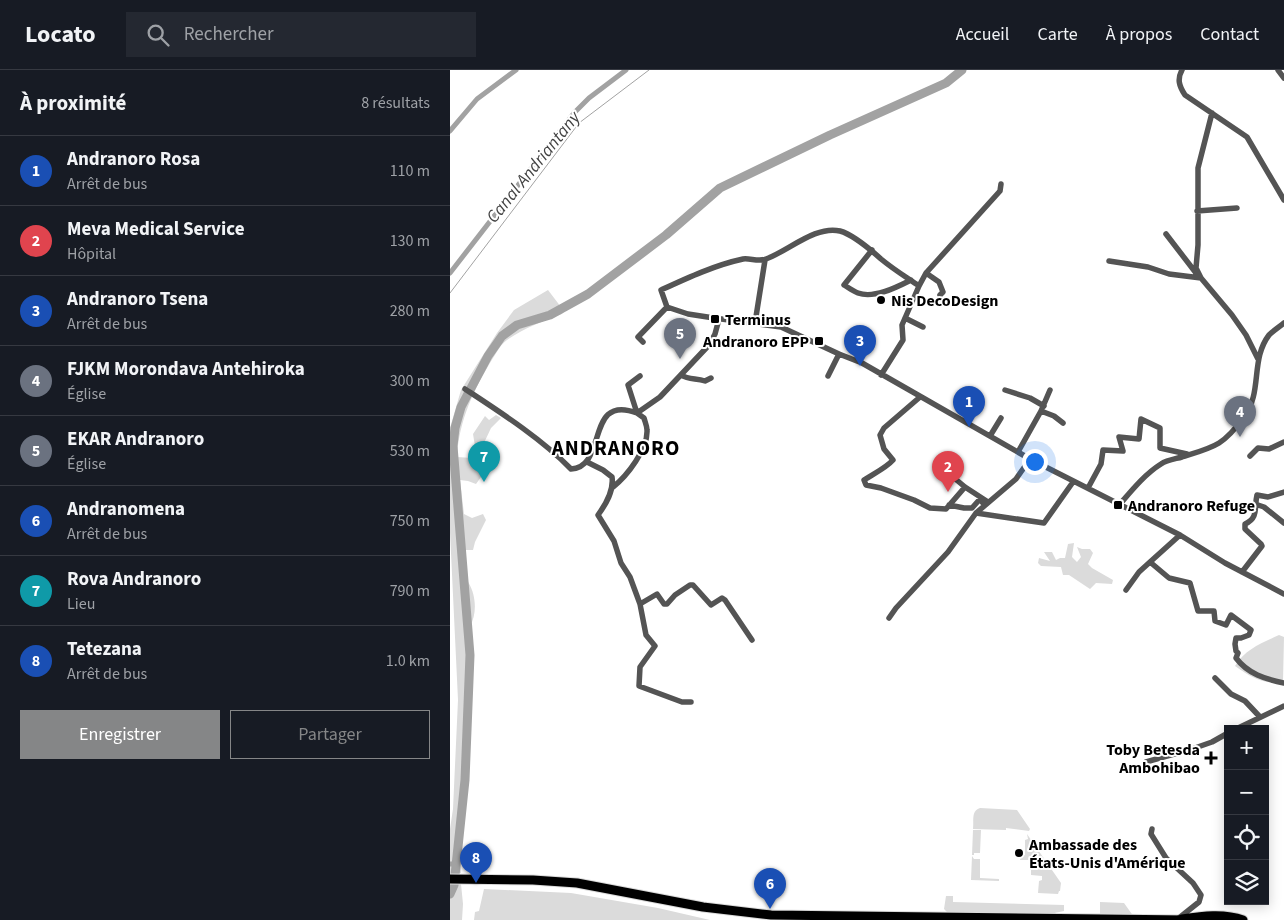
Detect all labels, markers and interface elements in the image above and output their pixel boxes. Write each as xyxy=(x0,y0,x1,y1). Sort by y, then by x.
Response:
search box xyxy=(126,12,476,57)
text: Locato xyxy=(25,17,96,52)
icon: search xyxy=(144,21,172,49)
text: Rechercher xyxy=(184,21,274,48)
text: Accueil xyxy=(956,22,1009,47)
text: Carte xyxy=(1037,22,1078,47)
text: À propos xyxy=(1106,22,1172,47)
text: Contact xyxy=(1200,22,1259,47)
text: À proximité xyxy=(20,88,126,118)
text: 8 résultats xyxy=(361,92,430,114)
water label: Canal Andriantany xyxy=(480,105,587,229)
text: Andranoro Rosa xyxy=(67,146,200,173)
text: 1 xyxy=(32,160,40,182)
text: 110 m xyxy=(390,160,430,182)
text: Arrêt de bus xyxy=(67,173,147,195)
text: Meva Medical Service xyxy=(67,216,244,243)
text: 2 xyxy=(32,230,40,252)
text: 130 m xyxy=(390,230,430,252)
text: Hôpital xyxy=(67,243,116,265)
text: Andranoro Tsena xyxy=(67,286,208,313)
place label: Nis DecoDesign xyxy=(891,290,998,312)
marker: Nis DecoDesign xyxy=(875,294,887,306)
text: 3 xyxy=(32,300,40,322)
text: 280 m xyxy=(390,300,430,322)
place label: Terminus xyxy=(725,309,791,331)
text: Arrêt de bus xyxy=(67,313,147,335)
marker: Terminus xyxy=(709,313,721,325)
pin: 5 xyxy=(664,318,696,359)
pin: 3 xyxy=(844,325,876,366)
place label: Andranoro EPP xyxy=(702,331,809,353)
marker: Andranoro EPP xyxy=(813,335,825,347)
text: FJKM Morondava Antehiroka xyxy=(67,356,305,383)
text: 4 xyxy=(32,370,40,392)
text: 300 m xyxy=(390,370,430,392)
text: Église xyxy=(67,383,106,405)
pin: 1 xyxy=(953,386,985,427)
pin: 4 xyxy=(1224,396,1256,437)
text: EKAR Andranoro xyxy=(67,426,204,453)
district label: ANDRANORO xyxy=(551,433,680,463)
text: 5 xyxy=(32,440,40,462)
text: 530 m xyxy=(390,440,430,462)
pin: 7 xyxy=(468,441,500,482)
your location xyxy=(1022,449,1048,475)
pin: 2 xyxy=(932,451,964,492)
text: Église xyxy=(67,453,106,475)
place label: Andranoro Refuge xyxy=(1127,495,1255,517)
text: Andranomena xyxy=(67,496,185,523)
marker: Andranoro Refuge xyxy=(1112,499,1124,511)
text: 6 xyxy=(32,510,40,532)
text: 750 m xyxy=(390,510,430,532)
text: Arrêt de bus xyxy=(67,523,147,545)
text: Rova Andranoro xyxy=(67,566,201,593)
text: 7 xyxy=(32,580,40,602)
text: 790 m xyxy=(390,580,430,602)
text: Lieu xyxy=(67,593,95,615)
text: Tetezana xyxy=(67,636,142,663)
text: 8 xyxy=(32,650,40,672)
text: 1.0 km xyxy=(386,650,430,672)
text: Arrêt de bus xyxy=(67,663,147,685)
button: Enregistrer xyxy=(20,710,220,759)
button: Partager xyxy=(230,710,430,759)
map controls xyxy=(1224,725,1269,905)
button: + xyxy=(1224,725,1269,770)
place label: Toby Betesda Ambohibao xyxy=(1106,739,1200,779)
marker: Toby Betesda Ambohibao xyxy=(1204,751,1218,765)
button: − xyxy=(1224,770,1269,815)
button: locate xyxy=(1224,815,1269,860)
place label: Ambassade des États-Unis d'Amérique xyxy=(1028,834,1186,874)
pin: 8 xyxy=(460,842,492,883)
marker: Ambassade des États-Unis d'Amérique xyxy=(1013,847,1025,859)
button: layers xyxy=(1224,860,1269,905)
pin: 6 xyxy=(754,868,786,909)

